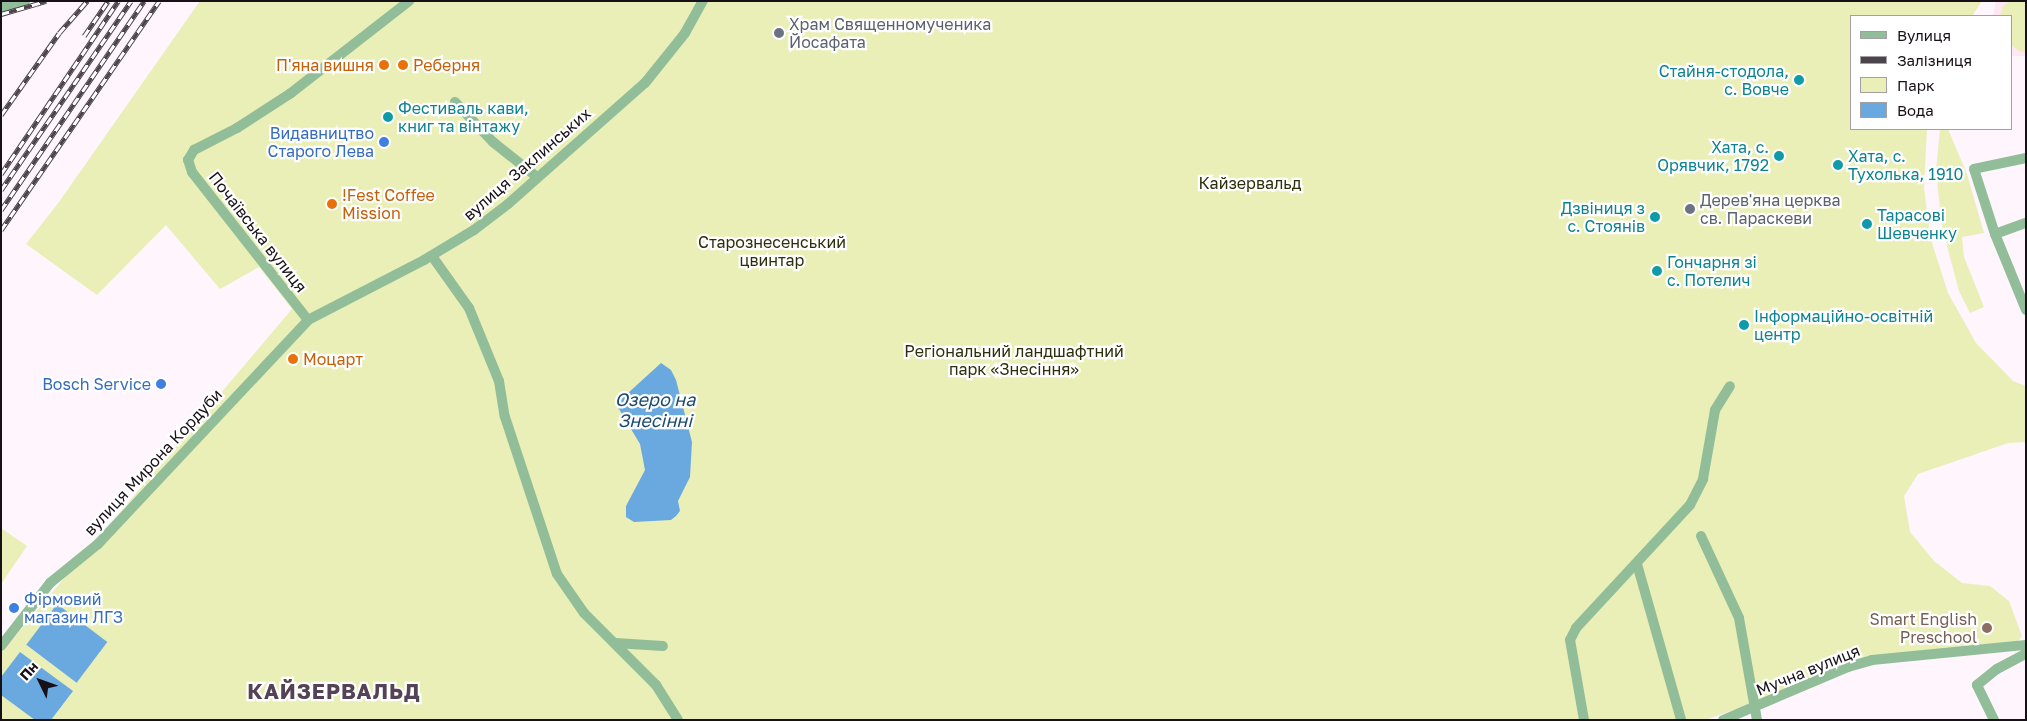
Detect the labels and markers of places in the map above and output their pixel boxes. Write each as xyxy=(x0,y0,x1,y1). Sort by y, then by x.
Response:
place label: Храм Священномученика Йосафата xyxy=(789,14,991,52)
marker: Храм Священномученика Йосафата xyxy=(773,27,785,39)
place label: П'яна вишня xyxy=(276,55,374,75)
place label: Реберня xyxy=(413,55,480,75)
marker: П'яна вишня xyxy=(378,59,390,71)
marker: Реберня xyxy=(397,59,409,71)
place label: Стайня-стодола, с. Вовче xyxy=(1659,61,1789,99)
marker: Стайня-стодола, с. Вовче xyxy=(1793,74,1805,86)
place label: Фестиваль кави, книг та вінтажу xyxy=(398,98,529,136)
marker: Фестиваль кави, книг та вінтажу xyxy=(382,111,394,123)
place label: Видавництво Старого Лева xyxy=(268,123,374,161)
marker: Видавництво Старого Лева xyxy=(378,136,390,148)
place label: Хата, с. Орявчик, 1792 xyxy=(1657,137,1769,175)
place label: Хата, с. Тухолька, 1910 xyxy=(1848,146,1963,184)
marker: Хата, с. Орявчик, 1792 xyxy=(1773,150,1785,162)
marker: Хата, с. Тухолька, 1910 xyxy=(1832,159,1844,171)
place label: !Fest Coffee Mission xyxy=(342,185,435,223)
place label: Дерев'яна церква св. Параскеви xyxy=(1700,190,1841,228)
marker: !Fest Coffee Mission xyxy=(326,198,338,210)
place label: Дзвіниця з с. Стоянів xyxy=(1561,198,1645,236)
marker: Дерев'яна церква св. Параскеви xyxy=(1684,203,1696,215)
place label: Тарасові Шевченку xyxy=(1877,205,1957,243)
marker: Дзвіниця з с. Стоянів xyxy=(1649,211,1661,223)
marker: Тарасові Шевченку xyxy=(1861,218,1873,230)
place label: Гончарня зі с. Потелич xyxy=(1667,252,1757,290)
marker: Гончарня зі с. Потелич xyxy=(1651,265,1663,277)
place label: Інформаційно-освітній центр xyxy=(1754,306,1933,344)
marker: Інформаційно-освітній центр xyxy=(1738,319,1750,331)
place label: Моцарт xyxy=(303,349,363,369)
marker: Моцарт xyxy=(287,353,299,365)
place label: Bosch Service xyxy=(42,374,151,394)
marker: Bosch Service xyxy=(155,378,167,390)
place label: Фірмовий магазин ЛГЗ xyxy=(24,589,123,627)
marker: Фірмовий магазин ЛГЗ xyxy=(8,602,20,614)
place label: Smart English Preschool xyxy=(1869,609,1977,647)
marker: Smart English Preschool xyxy=(1981,622,1993,634)

